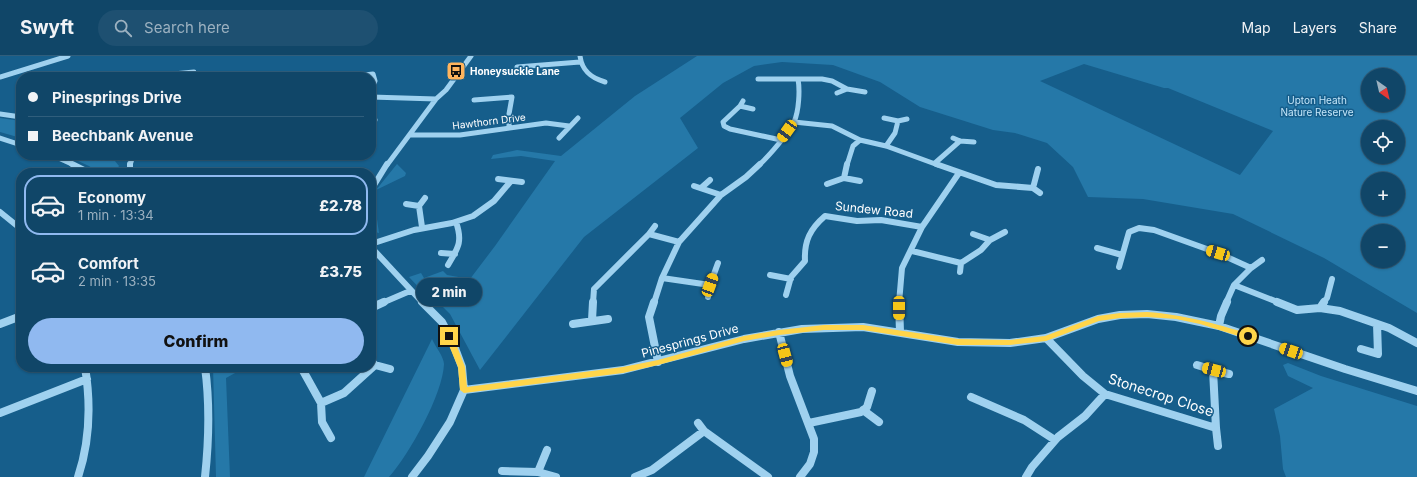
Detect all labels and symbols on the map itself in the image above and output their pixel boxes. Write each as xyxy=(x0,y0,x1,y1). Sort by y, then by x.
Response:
bus stop icon: Honeysuckle Lane xyxy=(445,60,467,82)
place label: Honeysuckle Lane xyxy=(470,65,560,78)
north arrow xyxy=(1361,68,1405,112)
park label: Upton Heath Nature Reserve xyxy=(1281,94,1354,118)
street label: Hawthorn Drive xyxy=(452,111,527,131)
car xyxy=(775,118,799,144)
street label: Sundew Road xyxy=(834,198,914,221)
car xyxy=(1205,244,1231,262)
car xyxy=(700,272,720,298)
callout: 2 min xyxy=(416,278,482,306)
car xyxy=(893,296,905,320)
street label: Pinesprings Drive xyxy=(640,320,740,361)
route end xyxy=(440,327,458,345)
route start xyxy=(1239,327,1257,345)
car xyxy=(1278,341,1304,361)
car xyxy=(776,342,794,368)
car xyxy=(1201,361,1227,379)
street label: Stonecrop Close xyxy=(1106,369,1216,420)

